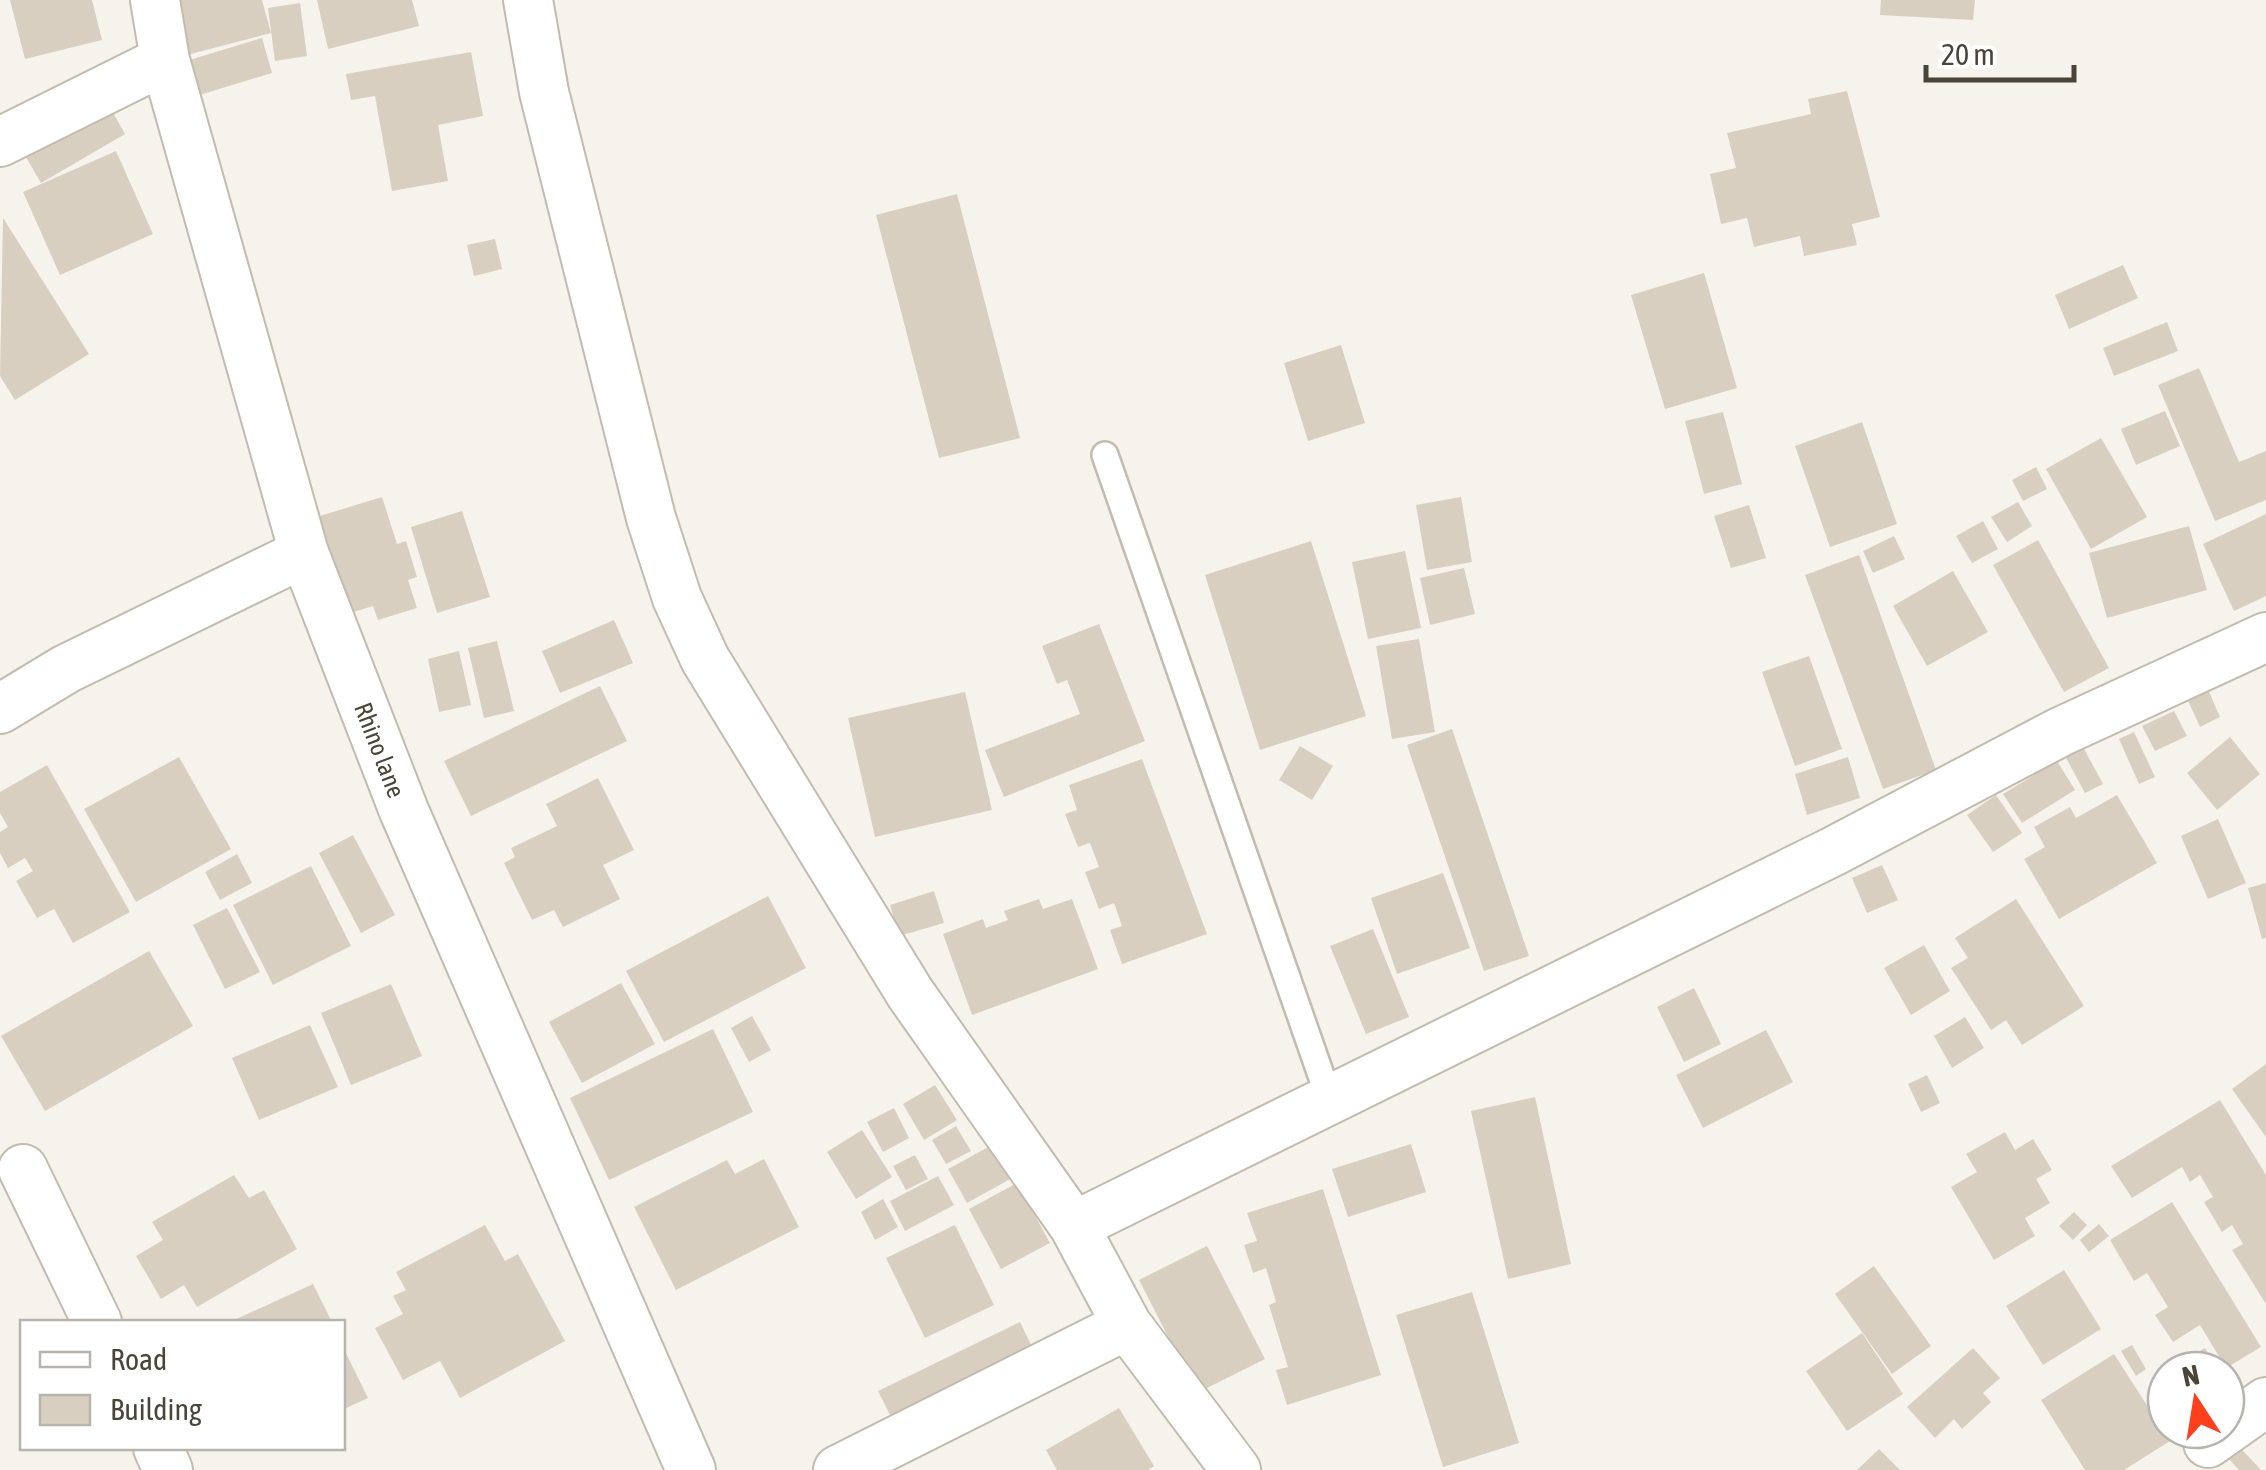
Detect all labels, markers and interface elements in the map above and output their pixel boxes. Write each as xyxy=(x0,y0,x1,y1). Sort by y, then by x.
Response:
scale bar xyxy=(1926,20,2074,82)
text: 20 m xyxy=(1941,37,1995,71)
street label: Rhino lane xyxy=(349,699,411,801)
legend xyxy=(20,1320,345,1450)
text: Road xyxy=(110,1342,167,1376)
north arrow xyxy=(2146,1350,2246,1450)
text: N xyxy=(2179,1358,2202,1393)
text: Building xyxy=(110,1392,202,1426)

